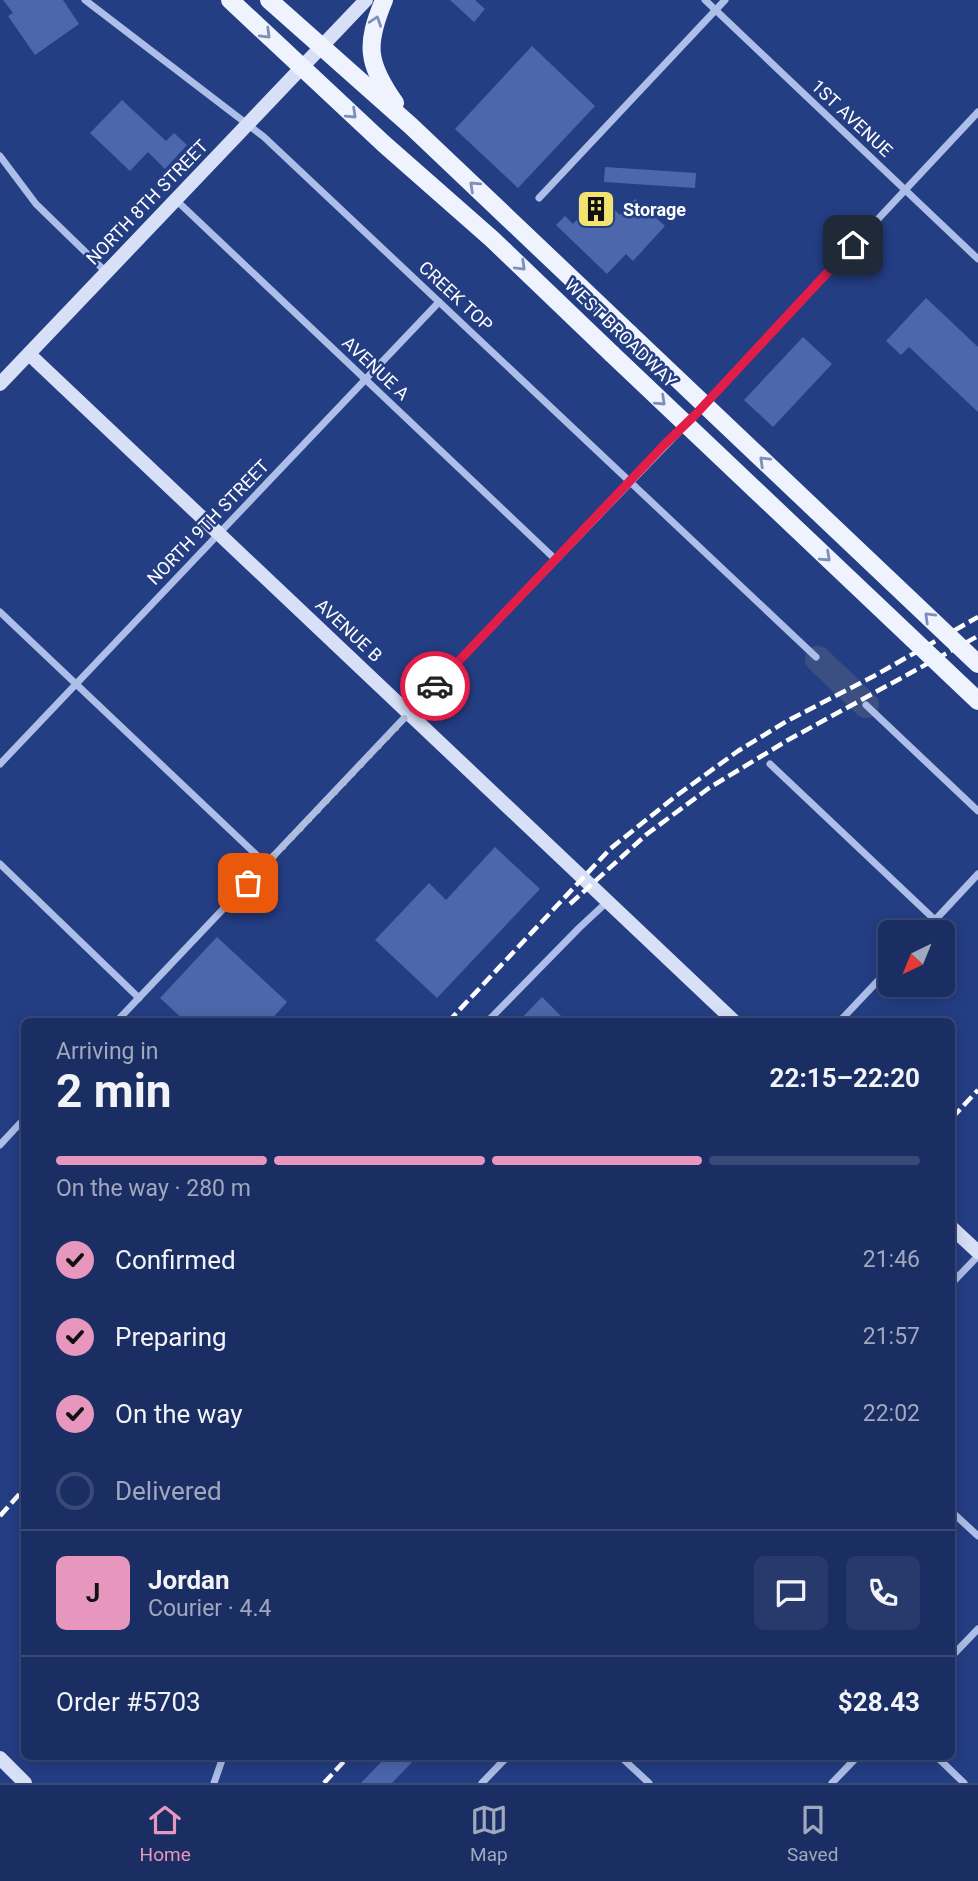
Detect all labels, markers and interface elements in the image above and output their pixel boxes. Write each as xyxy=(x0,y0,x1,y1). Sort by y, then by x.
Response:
one-way arrow xyxy=(368,16,382,28)
one-way arrow xyxy=(258,26,271,38)
street label: 1ST AVENUE xyxy=(807,75,897,161)
one-way arrow xyxy=(344,106,357,119)
street label: NORTH 8TH STREET xyxy=(82,135,212,269)
one-way arrow xyxy=(469,181,482,194)
building icon: Storage xyxy=(575,188,617,230)
place label: Storage xyxy=(623,199,686,220)
pin xyxy=(823,215,883,275)
icon: home xyxy=(834,226,872,264)
street label: CREEK TOP xyxy=(415,257,497,335)
one-way arrow xyxy=(513,258,526,271)
street label: WEST BROADWAY xyxy=(561,274,681,392)
street label: AVENUE A xyxy=(338,332,414,404)
one-way arrow xyxy=(653,392,666,405)
street label: NORTH 9TH STREET xyxy=(143,455,273,589)
one-way arrow xyxy=(759,456,772,469)
one-way arrow xyxy=(818,549,831,562)
street label: AVENUE B xyxy=(311,594,387,666)
one-way arrow xyxy=(924,613,937,626)
courier xyxy=(400,651,470,721)
icon: car xyxy=(416,667,454,705)
pin xyxy=(218,853,278,913)
icon: bag xyxy=(229,864,267,902)
north arrow xyxy=(878,920,956,998)
map controls xyxy=(878,920,955,997)
text: Arriving in xyxy=(56,1038,159,1065)
text: 22:15–22:20 xyxy=(770,1063,920,1093)
text: 2 min xyxy=(56,1064,172,1118)
text: On the way · 280 m xyxy=(56,1175,251,1202)
icon: check xyxy=(56,1241,94,1279)
text: Confirmed xyxy=(115,1245,236,1275)
text: 21:46 xyxy=(863,1246,920,1273)
icon: check xyxy=(56,1318,94,1356)
text: Preparing xyxy=(115,1322,227,1352)
text: 21:57 xyxy=(863,1323,920,1350)
icon: check xyxy=(56,1395,94,1433)
text: On the way xyxy=(115,1399,243,1429)
text: 22:02 xyxy=(863,1400,920,1427)
text: Delivered xyxy=(115,1476,222,1506)
button: chat xyxy=(754,1556,828,1630)
button: phone xyxy=(846,1556,920,1630)
text: Jordan xyxy=(148,1565,230,1595)
text: J xyxy=(86,1578,100,1608)
text: Courier · 4.4 xyxy=(148,1595,271,1622)
text: Order #5703 xyxy=(56,1687,201,1717)
text: $28.43 xyxy=(838,1687,920,1717)
tab: Home xyxy=(140,1801,191,1866)
tab: Map xyxy=(470,1801,508,1866)
tab: Saved xyxy=(787,1801,838,1866)

